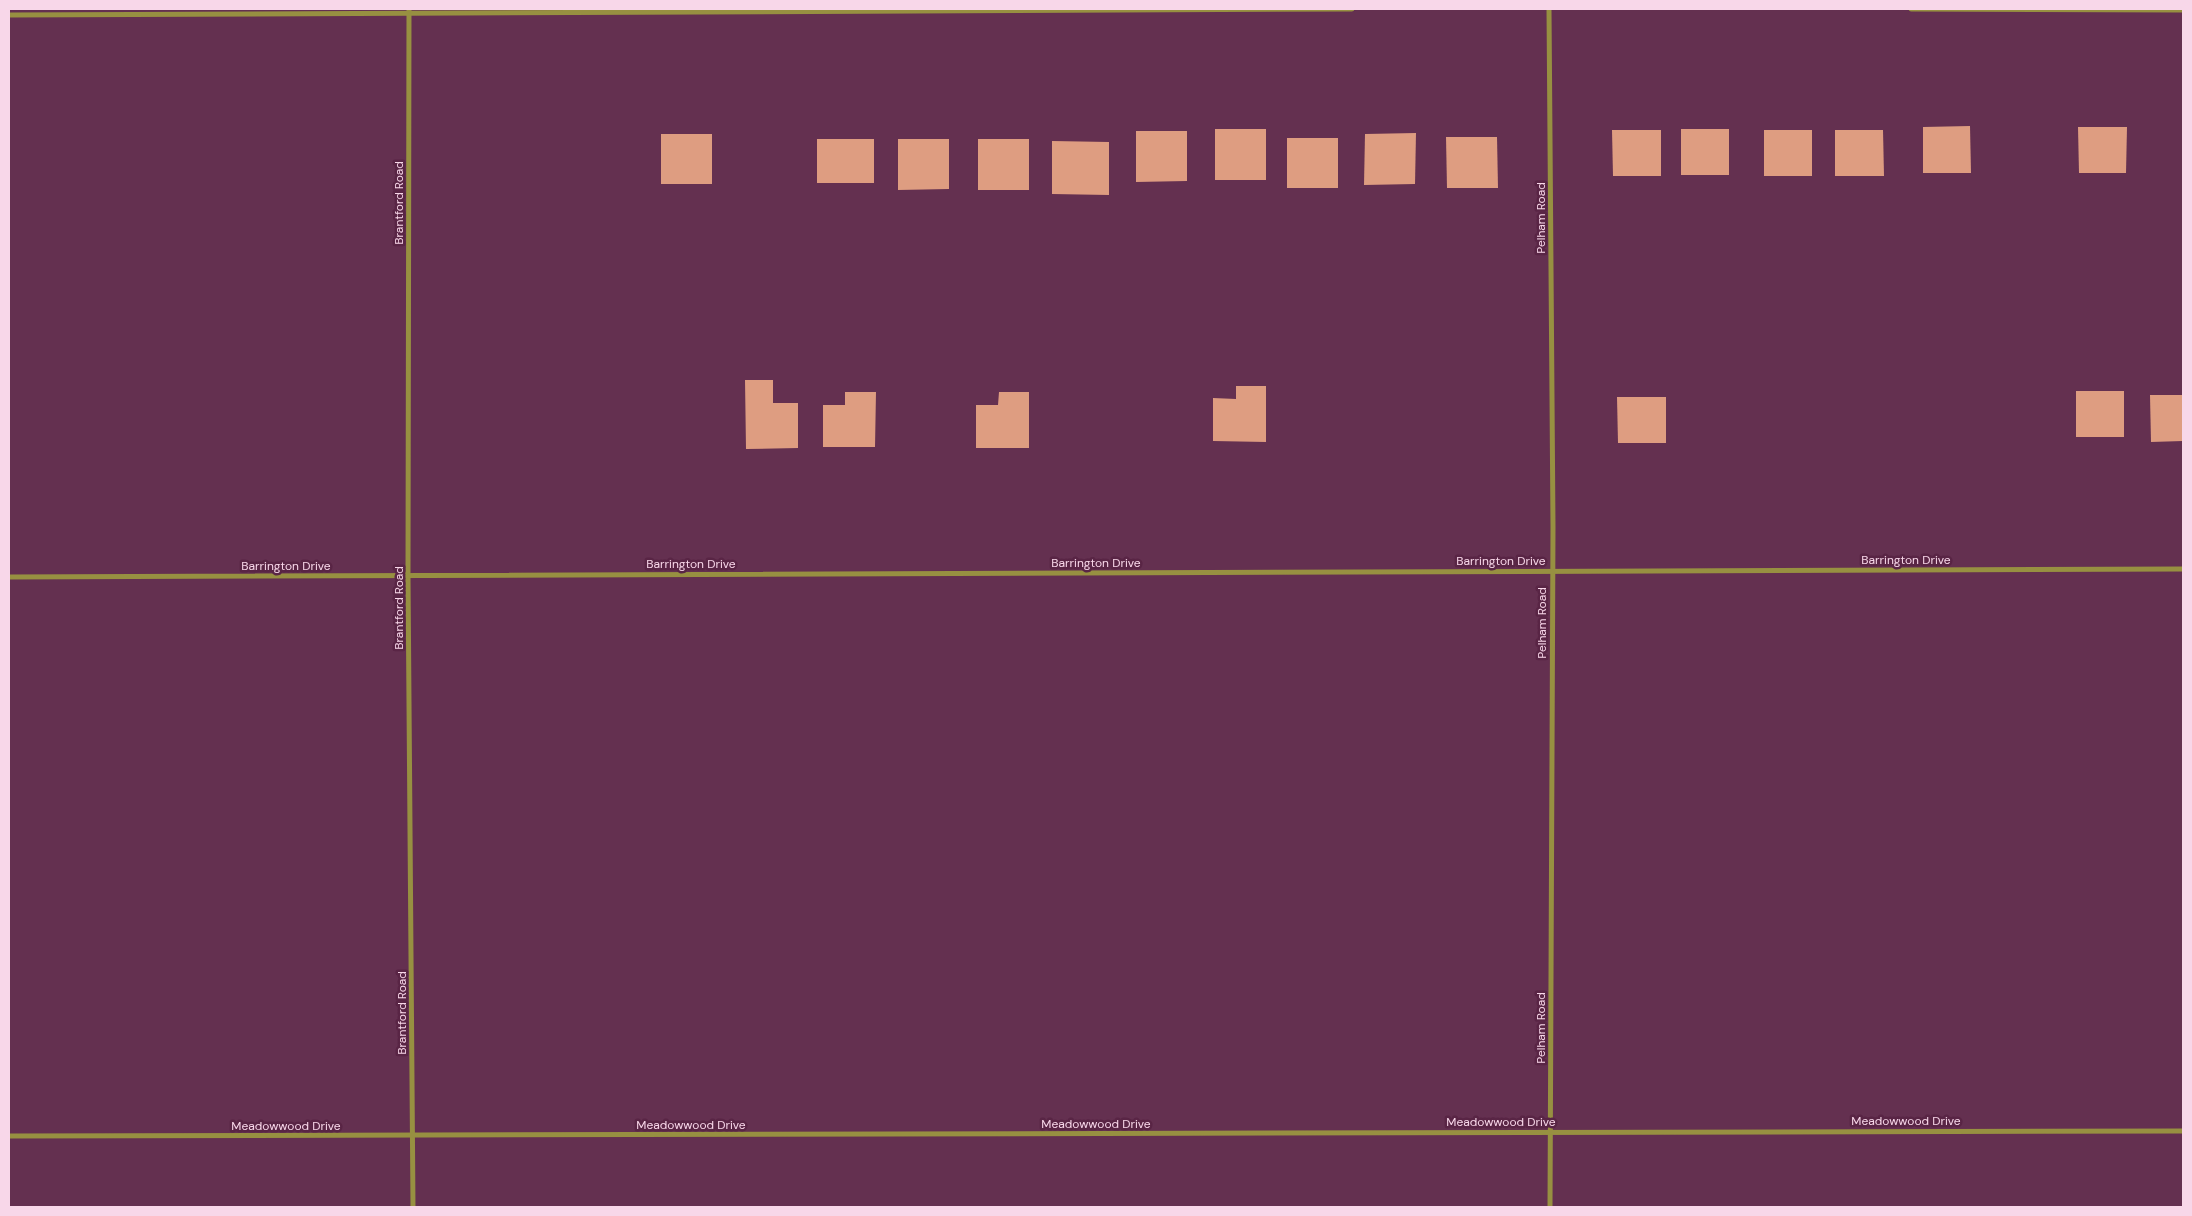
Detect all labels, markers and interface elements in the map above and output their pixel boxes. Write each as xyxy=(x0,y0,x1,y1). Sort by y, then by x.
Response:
street label: Brantford Road xyxy=(391,161,407,245)
street label: Pelham Road xyxy=(1533,182,1549,254)
street label: Barrington Drive xyxy=(1861,552,1951,568)
street label: Barrington Drive xyxy=(1456,553,1546,569)
street label: Barrington Drive xyxy=(1051,555,1141,571)
street label: Barrington Drive xyxy=(646,556,736,572)
street label: Barrington Drive xyxy=(241,558,331,574)
street label: Brantford Road xyxy=(391,566,407,650)
street label: Pelham Road xyxy=(1534,587,1550,659)
street label: Brantford Road xyxy=(394,971,410,1055)
street label: Pelham Road xyxy=(1533,992,1549,1064)
street label: Meadowwood Drive xyxy=(1851,1113,1961,1129)
street label: Meadowwood Drive xyxy=(1446,1114,1556,1130)
street label: Meadowwood Drive xyxy=(1041,1116,1151,1132)
street label: Meadowwood Drive xyxy=(636,1117,746,1133)
street label: Meadowwood Drive xyxy=(231,1118,341,1134)

